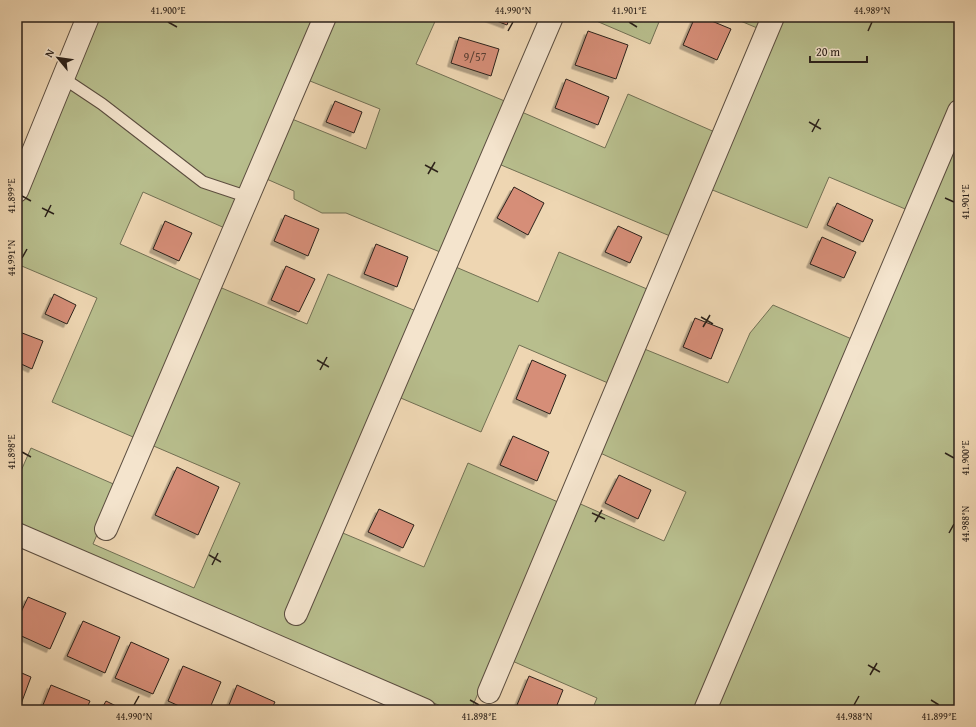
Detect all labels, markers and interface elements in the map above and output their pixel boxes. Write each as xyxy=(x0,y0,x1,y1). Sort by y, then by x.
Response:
text: 41.900°E xyxy=(150,3,186,18)
text: 44.990°N xyxy=(495,3,532,18)
text: 41.901°E xyxy=(611,3,647,18)
text: 44.989°N xyxy=(854,3,891,18)
north arrow xyxy=(38,38,78,78)
scale bar xyxy=(810,38,867,64)
text: 20 m xyxy=(816,43,840,60)
text: N xyxy=(40,45,58,60)
house number: 9/57 xyxy=(464,48,487,65)
text: 41.899°E xyxy=(4,178,19,214)
text: 41.901°E xyxy=(958,184,973,220)
text: 44.991°N xyxy=(4,239,19,276)
text: 41.898°E xyxy=(4,434,19,470)
text: 41.900°E xyxy=(958,440,973,476)
text: 44.988°N xyxy=(958,505,973,542)
text: 44.990°N xyxy=(116,709,153,724)
text: 41.898°E xyxy=(461,709,497,724)
text: 44.988°N xyxy=(836,709,873,724)
text: 41.899°E xyxy=(921,709,957,724)

